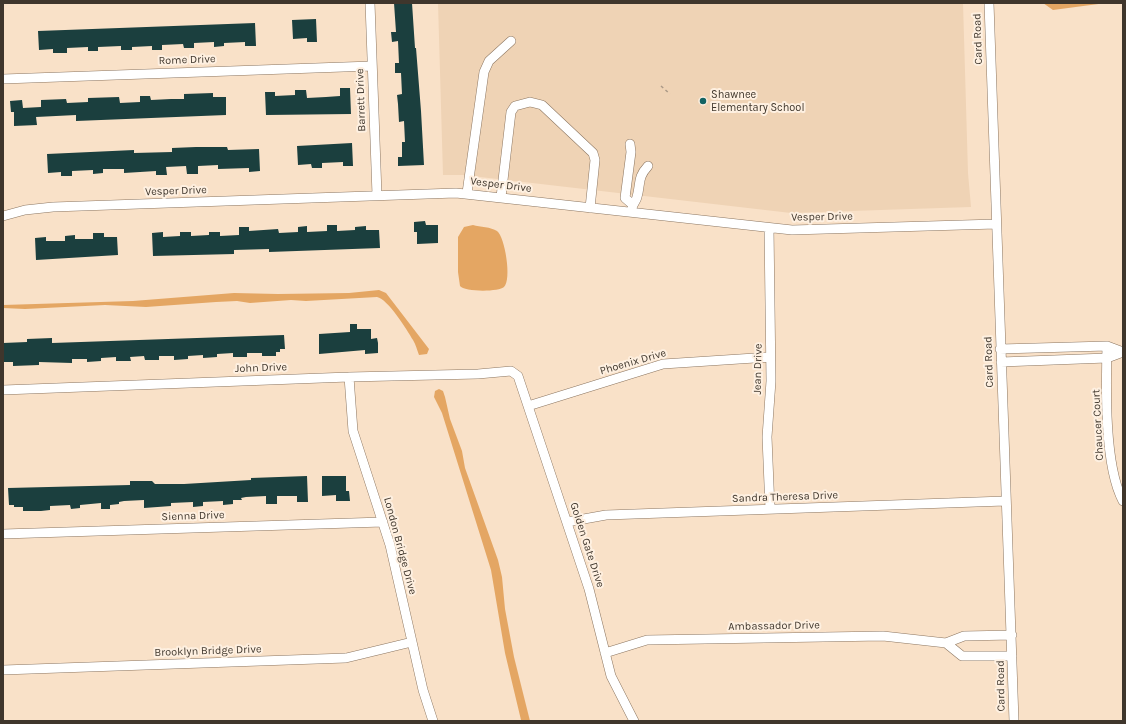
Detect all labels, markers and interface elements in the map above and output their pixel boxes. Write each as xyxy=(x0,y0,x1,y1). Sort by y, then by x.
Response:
street label: Card Road xyxy=(971,13,985,65)
street label: Rome Drive xyxy=(158,52,216,68)
street label: Barrett Drive xyxy=(353,68,369,132)
place label: Shawnee Elementary School xyxy=(711,88,804,114)
marker: Shawnee Elementary School xyxy=(698,96,708,106)
street label: Vesper Drive xyxy=(470,175,532,195)
street label: Vesper Drive xyxy=(145,183,207,199)
street label: Vesper Drive xyxy=(791,210,853,224)
street label: Card Road xyxy=(982,336,996,388)
street label: Jean Drive xyxy=(751,343,765,395)
street label: Phoenix Drive xyxy=(598,346,668,378)
street label: John Drive xyxy=(235,360,287,376)
street label: Chaucer Court xyxy=(1090,389,1106,461)
street label: Sandra Theresa Drive xyxy=(732,489,838,505)
street label: London Bridge Drive xyxy=(381,496,419,596)
street label: Golden Gate Drive xyxy=(567,501,607,589)
street label: Sienna Drive xyxy=(161,508,225,524)
street label: Ambassador Drive xyxy=(728,619,820,633)
street label: Brooklyn Bridge Drive xyxy=(154,643,262,659)
street label: Card Road xyxy=(994,660,1008,712)

